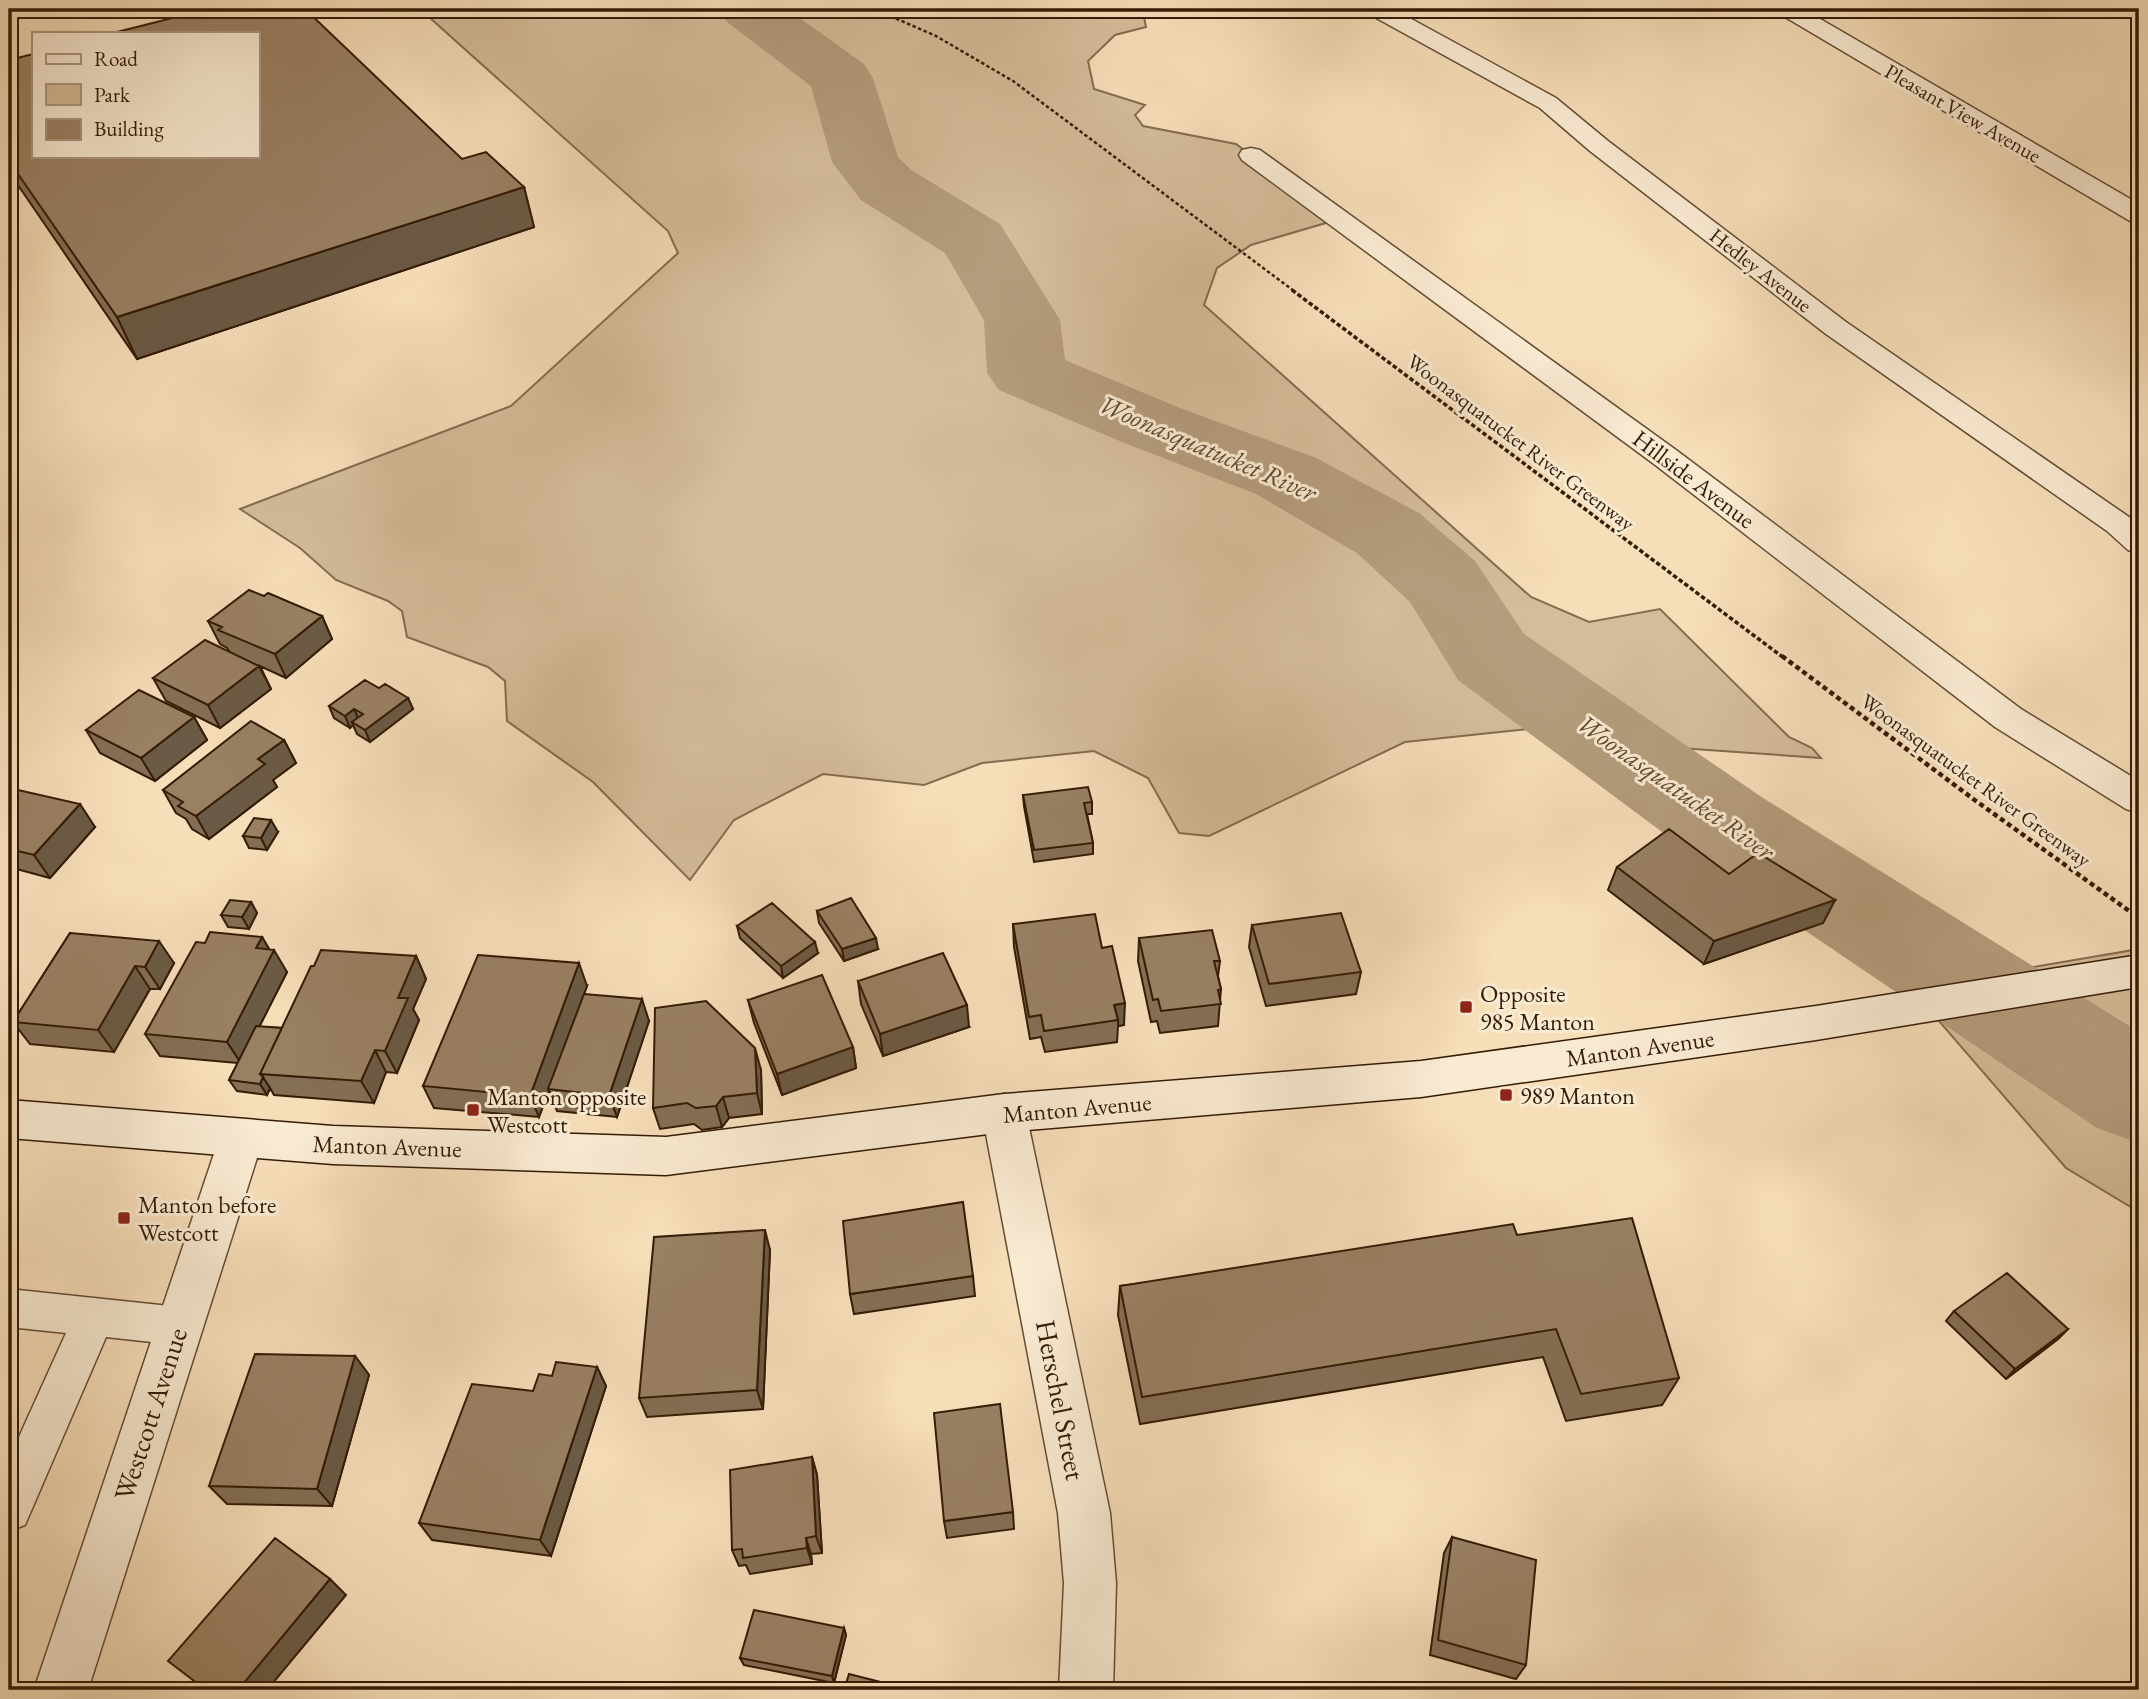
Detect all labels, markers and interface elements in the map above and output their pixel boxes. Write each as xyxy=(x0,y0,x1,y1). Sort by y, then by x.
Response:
legend xyxy=(32,32,259,158)
text: Road xyxy=(94,45,138,72)
street label: Pleasant View Avenue xyxy=(1880,57,2046,169)
text: Park xyxy=(94,81,131,108)
text: Building xyxy=(94,115,164,142)
street label: Hedley Avenue xyxy=(1704,222,1818,318)
street label: Woonasquatucket River Greenway xyxy=(1402,347,1641,537)
water label: Woonasquatucket River xyxy=(1094,387,1323,511)
street label: Hillside Avenue xyxy=(1627,423,1761,535)
street label: Woonasquatucket River Greenway xyxy=(1855,687,2097,873)
water label: Woonasquatucket River xyxy=(1570,706,1782,869)
place label: Opposite 985 Manton xyxy=(1480,978,1595,1037)
marker: Opposite 985 Manton xyxy=(1458,999,1474,1015)
street label: Manton Avenue xyxy=(1564,1022,1716,1074)
place label: 989 Manton xyxy=(1520,1080,1635,1111)
place label: Manton opposite Westcott xyxy=(487,1081,646,1140)
street label: Manton Avenue xyxy=(1001,1086,1153,1130)
marker: 989 Manton xyxy=(1498,1087,1514,1103)
marker: Manton opposite Westcott xyxy=(465,1102,481,1118)
street label: Manton Avenue xyxy=(312,1128,462,1164)
place label: Manton before Westcott xyxy=(138,1189,276,1248)
marker: Manton before Westcott xyxy=(116,1210,132,1226)
street label: Herschel Street xyxy=(1028,1317,1094,1483)
street label: Westcott Avenue xyxy=(105,1323,195,1505)

